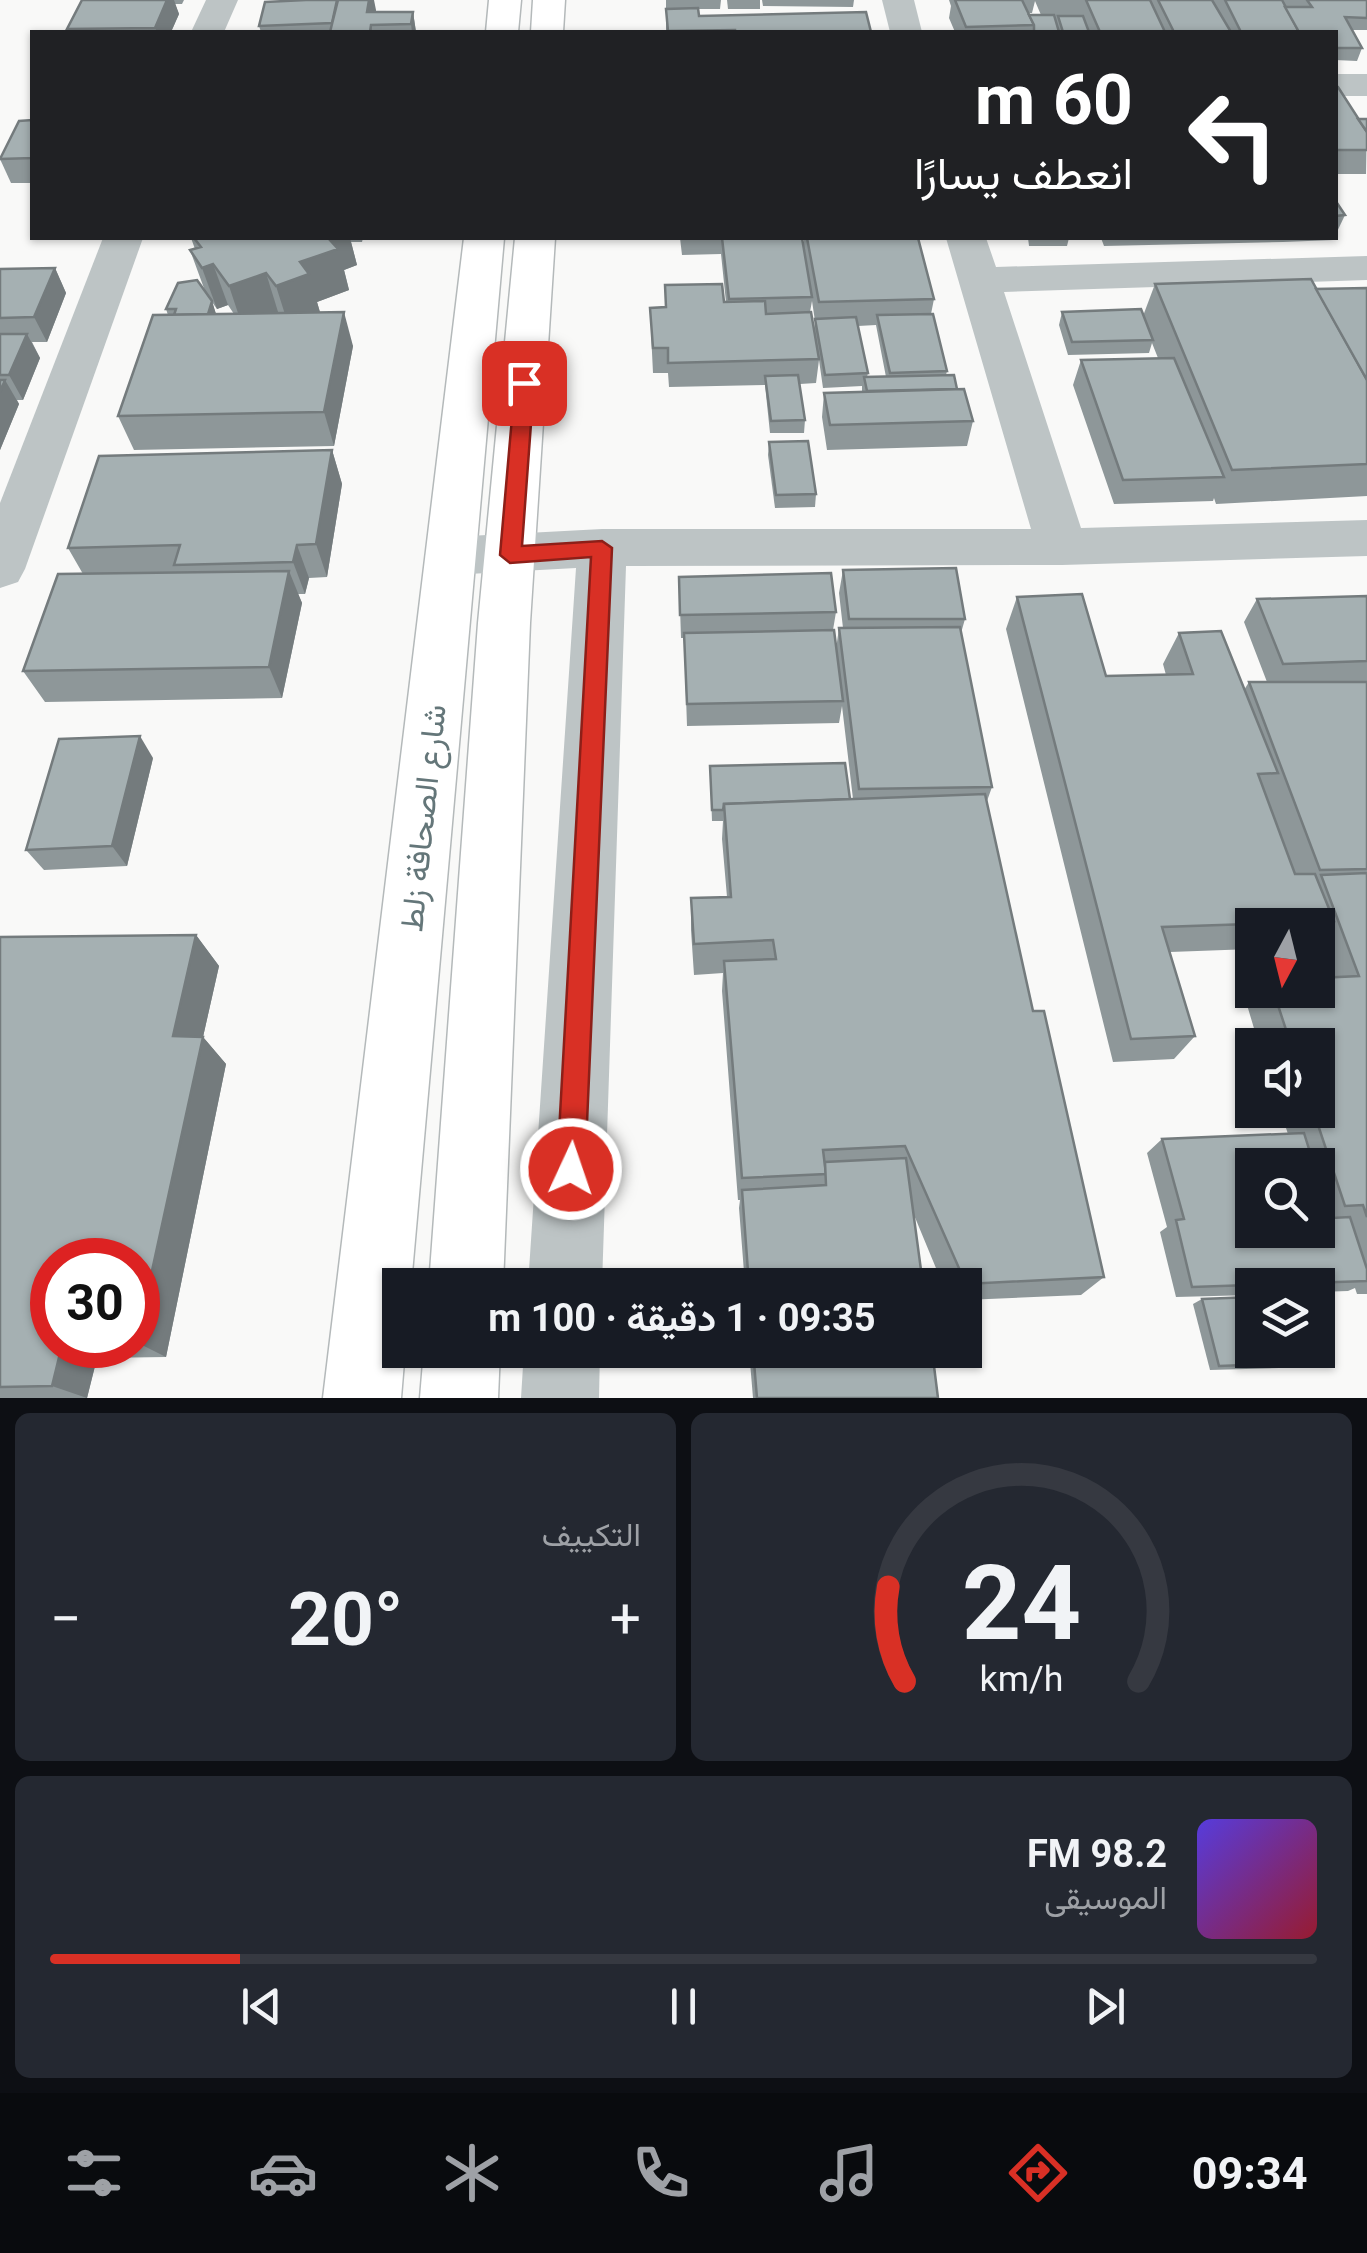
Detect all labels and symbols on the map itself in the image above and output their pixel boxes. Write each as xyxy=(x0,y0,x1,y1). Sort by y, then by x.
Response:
pin xyxy=(482,341,567,426)
street label: شارع الصحافة زلط xyxy=(392,703,457,934)
north arrow xyxy=(1235,908,1335,1008)
position arrow xyxy=(519,1117,623,1221)
speed limit sign: 30 xyxy=(30,1238,160,1368)

